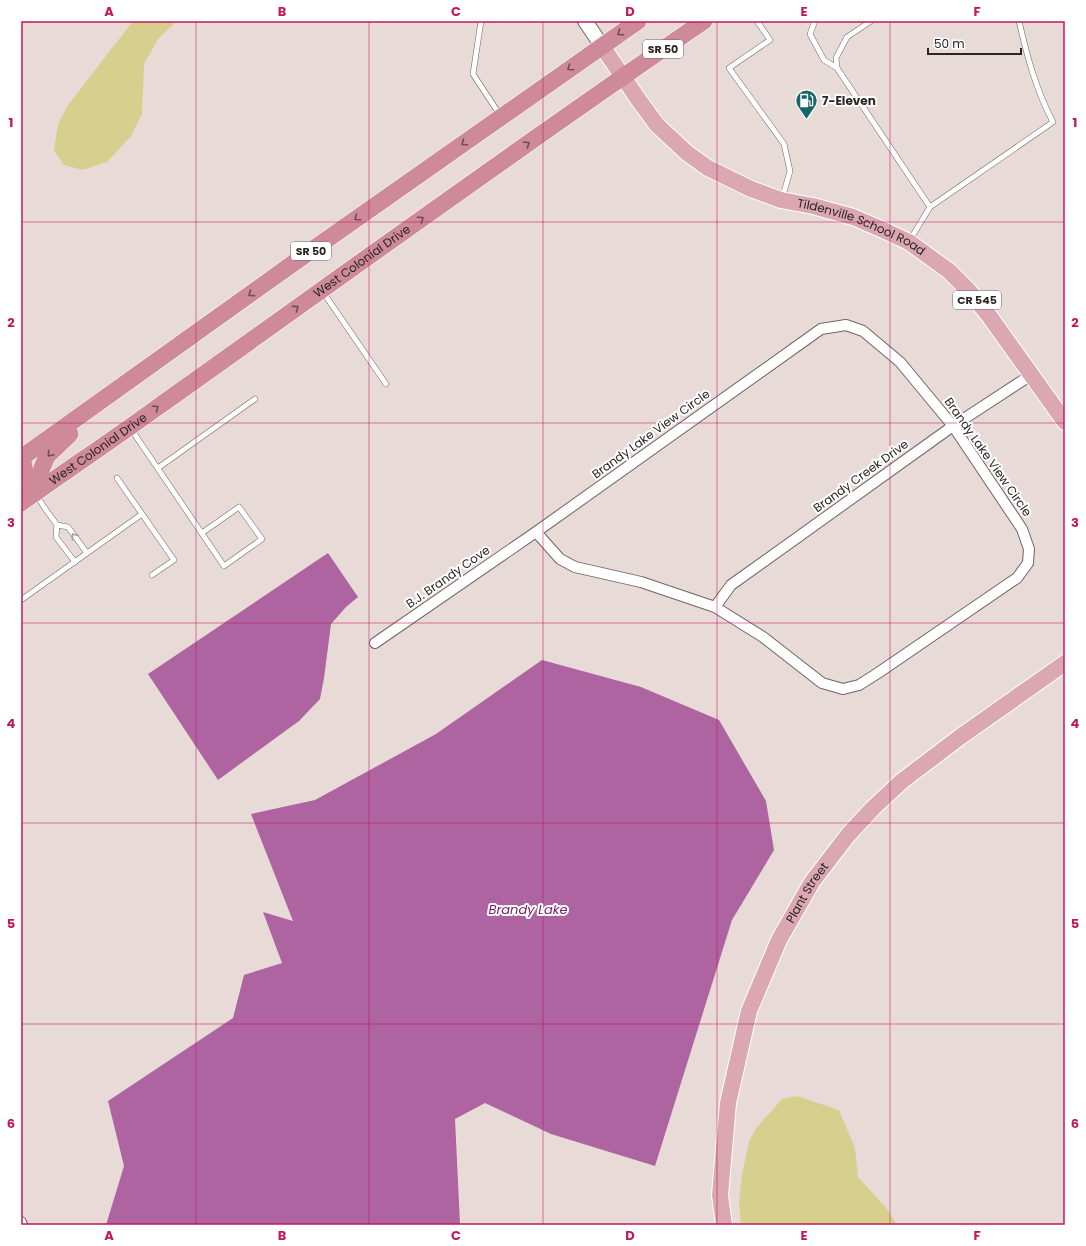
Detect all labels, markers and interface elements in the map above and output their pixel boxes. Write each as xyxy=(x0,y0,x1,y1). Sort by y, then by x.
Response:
text: A xyxy=(104,2,114,21)
text: B xyxy=(278,2,287,21)
text: C xyxy=(451,2,461,21)
text: D xyxy=(625,2,635,21)
text: E xyxy=(800,2,808,21)
text: F xyxy=(973,2,981,21)
one-way arrow xyxy=(617,28,624,35)
scale bar xyxy=(928,30,1021,56)
text: 50 m xyxy=(934,35,965,52)
road number: SR 50 xyxy=(643,40,683,58)
one-way arrow xyxy=(567,63,574,70)
fuel station icon: 7-Eleven xyxy=(793,88,819,121)
place label: 7-Eleven xyxy=(822,92,876,109)
text: 1 xyxy=(9,113,13,132)
text: 1 xyxy=(1073,113,1077,132)
one-way arrow xyxy=(461,138,468,145)
one-way arrow xyxy=(523,141,530,149)
street label: Tildenville School Road xyxy=(796,194,929,259)
one-way arrow xyxy=(355,213,362,220)
one-way arrow xyxy=(417,216,424,224)
street label: West Colonial Drive xyxy=(310,220,414,301)
road number: SR 50 xyxy=(291,242,331,260)
one-way arrow xyxy=(249,289,256,296)
road number: CR 545 xyxy=(953,291,1001,309)
one-way arrow xyxy=(291,306,298,313)
text: 2 xyxy=(7,313,15,332)
text: 2 xyxy=(1071,313,1079,332)
street label: Brandy Lake View Circle xyxy=(588,385,713,482)
street label: Brandy Lake View Circle xyxy=(941,394,1036,520)
one-way arrow xyxy=(152,405,159,413)
street label: West Colonial Drive xyxy=(46,409,150,489)
street label: Brandy Creek Drive xyxy=(810,435,912,516)
one-way arrow xyxy=(48,450,55,457)
text: 3 xyxy=(7,513,15,532)
text: 3 xyxy=(1071,513,1079,532)
one-way arrow xyxy=(72,533,79,540)
street label: B.J. Brandy Cove xyxy=(402,541,493,612)
text: 4 xyxy=(7,714,16,733)
text: 4 xyxy=(1071,714,1080,733)
street label: Plant Street xyxy=(781,859,832,926)
water label: Brandy Lake xyxy=(488,900,568,919)
text: 5 xyxy=(7,914,15,933)
text: 5 xyxy=(1071,914,1079,933)
text: 6 xyxy=(7,1114,15,1133)
text: 6 xyxy=(1071,1114,1079,1133)
text: A xyxy=(104,1226,114,1245)
text: B xyxy=(278,1226,287,1245)
text: C xyxy=(451,1226,461,1245)
text: D xyxy=(625,1226,635,1245)
text: E xyxy=(800,1226,808,1245)
text: F xyxy=(973,1226,981,1245)

